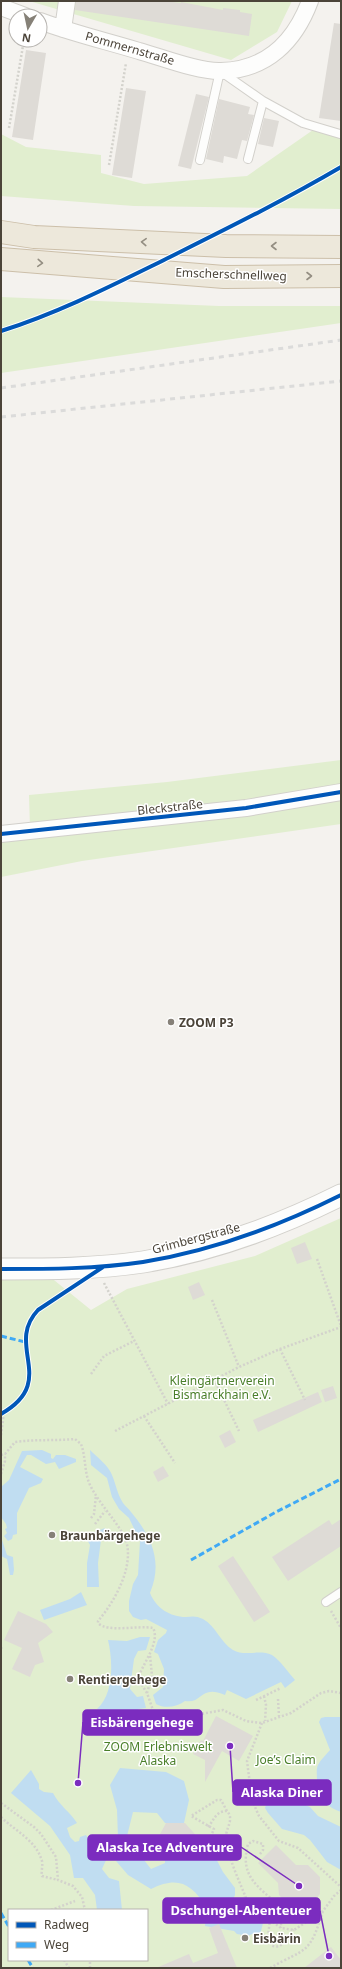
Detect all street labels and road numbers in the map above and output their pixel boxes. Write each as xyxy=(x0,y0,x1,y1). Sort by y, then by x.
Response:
street label: Pommernstraße xyxy=(83,27,177,69)
street label: Emscherschnellweg xyxy=(175,264,287,284)
street label: Bleckstraße xyxy=(136,795,204,819)
street label: Grimbergstraße xyxy=(150,1218,242,1258)

